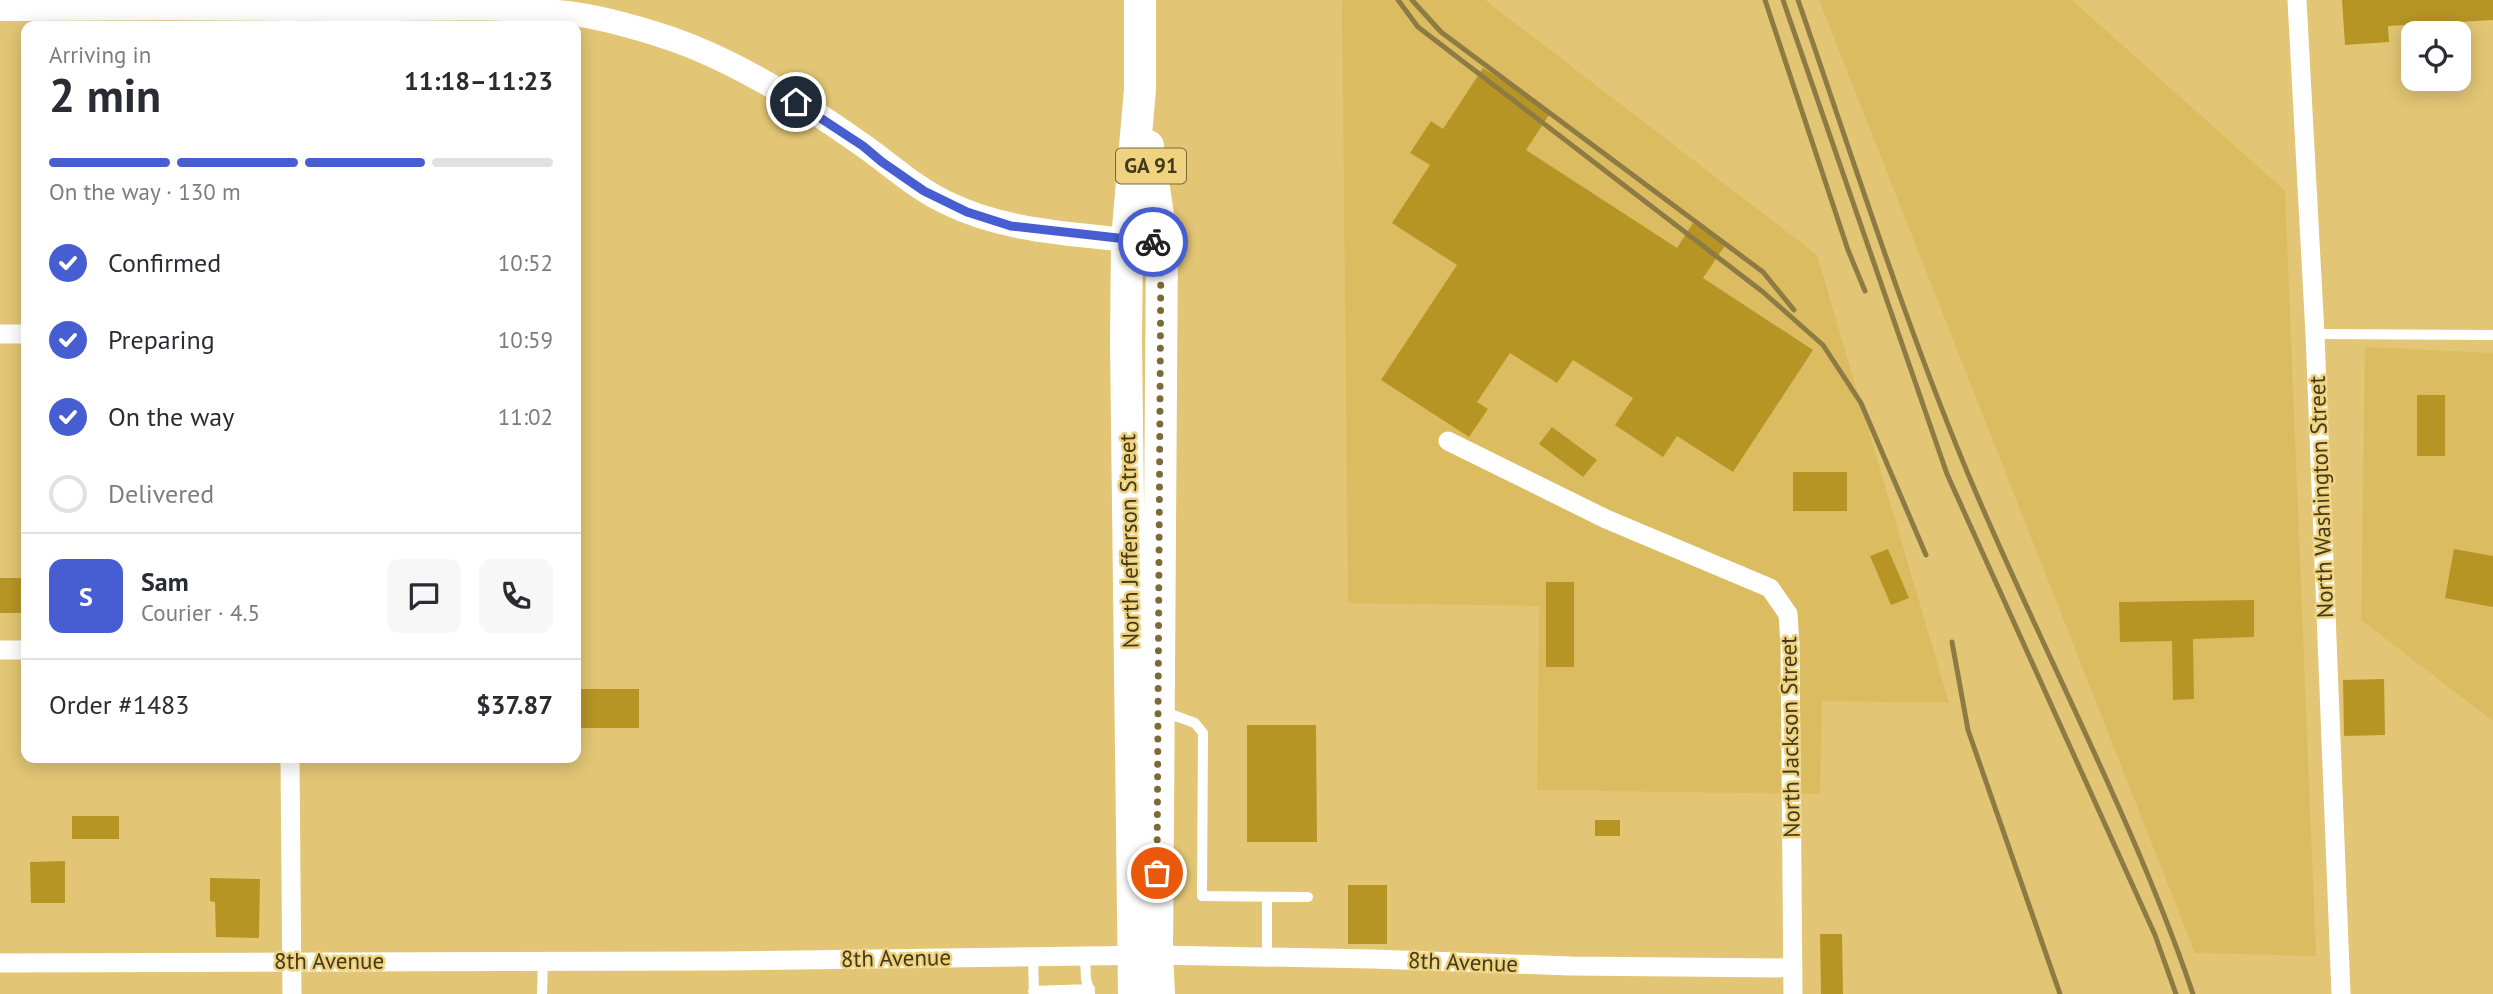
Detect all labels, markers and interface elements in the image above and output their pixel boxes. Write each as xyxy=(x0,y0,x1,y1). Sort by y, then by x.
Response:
map controls xyxy=(2401,21,2471,91)
button: locate xyxy=(2401,21,2471,91)
text: Arriving in xyxy=(49,40,151,69)
text: 11:18–11:23 xyxy=(404,64,553,97)
text: 2 min xyxy=(49,65,161,125)
pin xyxy=(766,72,826,132)
icon: home xyxy=(777,83,815,121)
road number: GA 91 xyxy=(1116,148,1186,184)
text: On the way · 130 m xyxy=(49,177,241,206)
courier xyxy=(1118,207,1188,277)
icon: bike xyxy=(1134,223,1172,261)
icon: check xyxy=(49,244,87,282)
text: Confirmed xyxy=(108,246,221,279)
text: 10:52 xyxy=(498,248,553,277)
icon: check xyxy=(49,321,87,359)
text: Preparing xyxy=(108,323,215,356)
text: 10:59 xyxy=(498,325,553,354)
street label: North Washington Street xyxy=(2302,375,2339,619)
icon: check xyxy=(49,398,87,436)
text: On the way xyxy=(108,400,234,433)
text: 11:02 xyxy=(498,402,553,431)
street label: North Jefferson Street xyxy=(1112,433,1145,649)
text: Delivered xyxy=(108,477,214,510)
button: chat xyxy=(387,559,461,633)
button: phone xyxy=(479,559,553,633)
text: Sam xyxy=(141,565,189,598)
text: S xyxy=(79,580,93,613)
text: Courier · 4.5 xyxy=(141,598,260,627)
street label: North Jackson Street xyxy=(1773,636,1806,838)
text: Order #1483 xyxy=(49,688,189,721)
text: $37.87 xyxy=(476,688,553,721)
pin xyxy=(1127,843,1187,903)
icon: bag xyxy=(1138,854,1176,892)
street label: 8th Avenue xyxy=(841,942,951,973)
street label: 8th Avenue xyxy=(1407,945,1519,978)
street label: 8th Avenue xyxy=(274,946,384,975)

